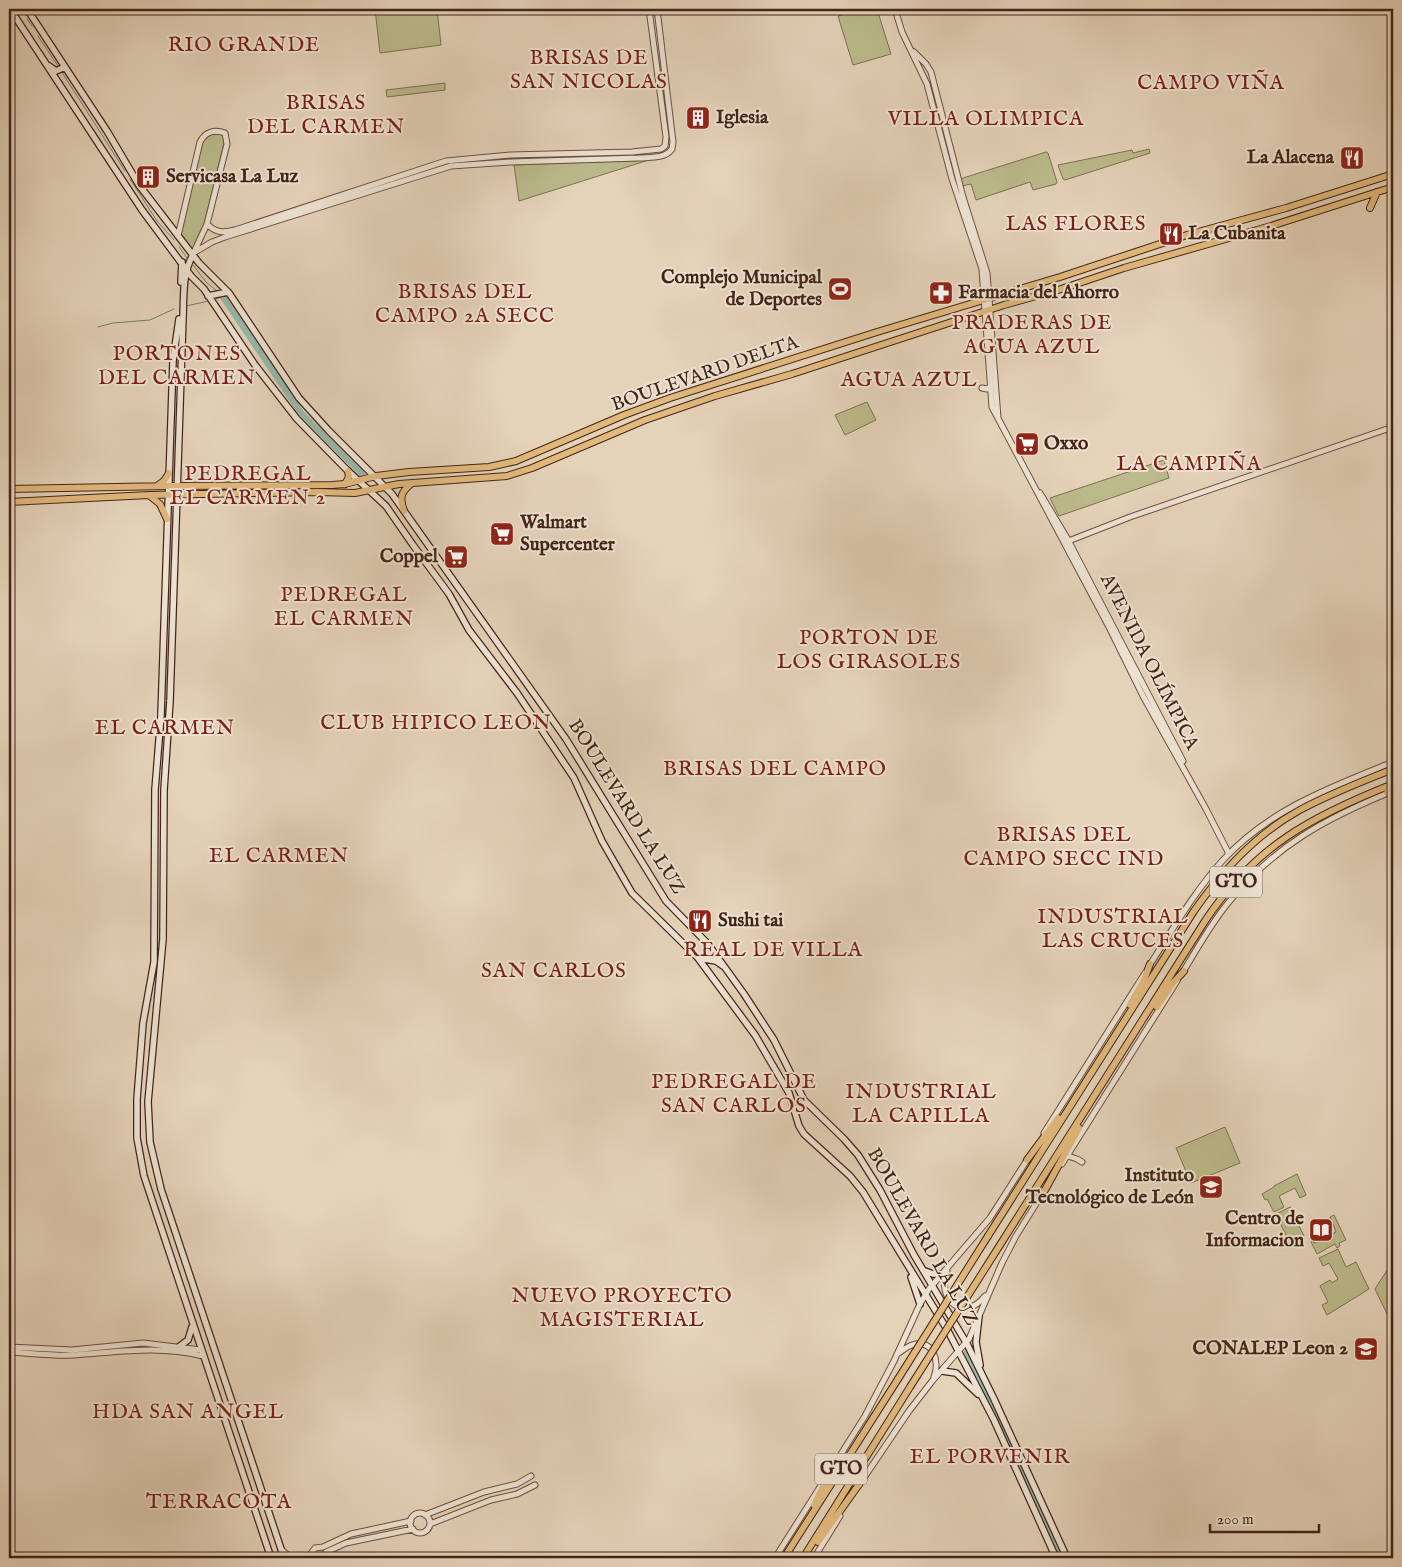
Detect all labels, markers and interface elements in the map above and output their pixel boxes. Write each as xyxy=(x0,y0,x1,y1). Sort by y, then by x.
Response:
district label: RIO GRANDE xyxy=(168,32,320,59)
district label: BRISAS DE SAN NICOLAS xyxy=(510,45,668,96)
district label: CAMPO VIÑA xyxy=(1137,69,1285,97)
district label: BRISAS DEL CARMEN xyxy=(247,90,405,141)
building icon: Iglesia xyxy=(685,105,711,131)
place label: Iglesia xyxy=(716,106,769,130)
district label: VILLA OLIMPICA xyxy=(887,106,1084,133)
restaurant icon: La Alacena xyxy=(1339,145,1365,171)
place label: La Alacena xyxy=(1247,146,1335,170)
building icon: Servicasa La Luz xyxy=(135,164,161,190)
place label: Servicasa La Luz xyxy=(166,165,299,189)
district label: LAS FLORES xyxy=(1005,211,1147,238)
restaurant icon: La Cubanita xyxy=(1158,221,1184,247)
place label: La Cubanita xyxy=(1188,222,1286,246)
place label: Complejo Municipal de Deportes xyxy=(661,266,823,312)
sports icon: Complejo Municipal de Deportes xyxy=(827,276,853,302)
district label: BRISAS DEL CAMPO 2A SECC xyxy=(375,279,555,330)
pharmacy icon: Farmacia del Ahorro xyxy=(928,280,954,306)
place label: Farmacia del Ahorro xyxy=(958,281,1119,305)
district label: PRADERAS DE AGUA AZUL xyxy=(952,310,1112,361)
street label: BOULEVARD DELTA xyxy=(608,330,803,417)
district label: PORTONES DEL CARMEN xyxy=(98,341,256,392)
district label: AGUA AZUL xyxy=(840,367,977,394)
supermarket icon: Oxxo xyxy=(1014,431,1040,457)
place label: Oxxo xyxy=(1044,432,1088,456)
district label: LA CAMPIÑA xyxy=(1116,450,1262,478)
district label: PEDREGAL EL CARMEN 2 xyxy=(170,461,326,512)
place label: Walmart Supercenter xyxy=(519,511,616,557)
supermarket icon: Walmart Supercenter xyxy=(489,521,515,547)
supermarket icon: Coppel xyxy=(443,544,469,570)
place label: Coppel xyxy=(380,545,439,569)
street label: AVENIDA OLÍMPICA xyxy=(1094,569,1205,755)
district label: PEDREGAL EL CARMEN xyxy=(274,582,414,633)
district label: PORTON DE LOS GIRASOLES xyxy=(777,625,961,676)
district label: CLUB HIPICO LEON xyxy=(320,710,552,737)
district label: EL CARMEN xyxy=(95,715,235,742)
street label: BOULEVARD LA LUZ xyxy=(562,715,690,899)
district label: BRISAS DEL CAMPO xyxy=(663,756,887,783)
district label: BRISAS DEL CAMPO SECC IND xyxy=(964,822,1164,873)
district label: EL CARMEN xyxy=(209,843,349,870)
road number: GTO xyxy=(1210,866,1262,898)
district label: INDUSTRIAL LAS CRUCES xyxy=(1037,904,1189,955)
restaurant icon: Sushi tai xyxy=(687,908,713,934)
place label: Sushi tai xyxy=(718,909,783,933)
district label: REAL DE VILLA xyxy=(683,937,863,964)
district label: SAN CARLOS xyxy=(481,958,627,985)
district label: PEDREGAL DE SAN CARLOS xyxy=(651,1069,817,1120)
district label: INDUSTRIAL LA CAPILLA xyxy=(845,1079,997,1130)
street label: BOULEVARD LA LUZ xyxy=(861,1144,983,1330)
place label: Instituto Tecnológico de León xyxy=(1025,1164,1194,1210)
school or university icon: Instituto Tecnológico de León xyxy=(1198,1174,1224,1200)
place label: Centro de Informacion xyxy=(1205,1207,1304,1253)
library icon: Centro de Informacion xyxy=(1308,1217,1334,1243)
district label: NUEVO PROYECTO MAGISTERIAL xyxy=(511,1283,733,1334)
school or university icon: CONALEP Leon 2 xyxy=(1353,1336,1379,1362)
place label: CONALEP Leon 2 xyxy=(1193,1337,1348,1361)
district label: HDA SAN ANGEL xyxy=(92,1399,284,1426)
district label: EL PORVENIR xyxy=(910,1444,1071,1471)
road number: GTO xyxy=(815,1454,867,1485)
district label: TERRACOTA xyxy=(146,1489,292,1516)
scale bar xyxy=(1210,1502,1318,1534)
text: 200 m xyxy=(1217,1510,1254,1529)

